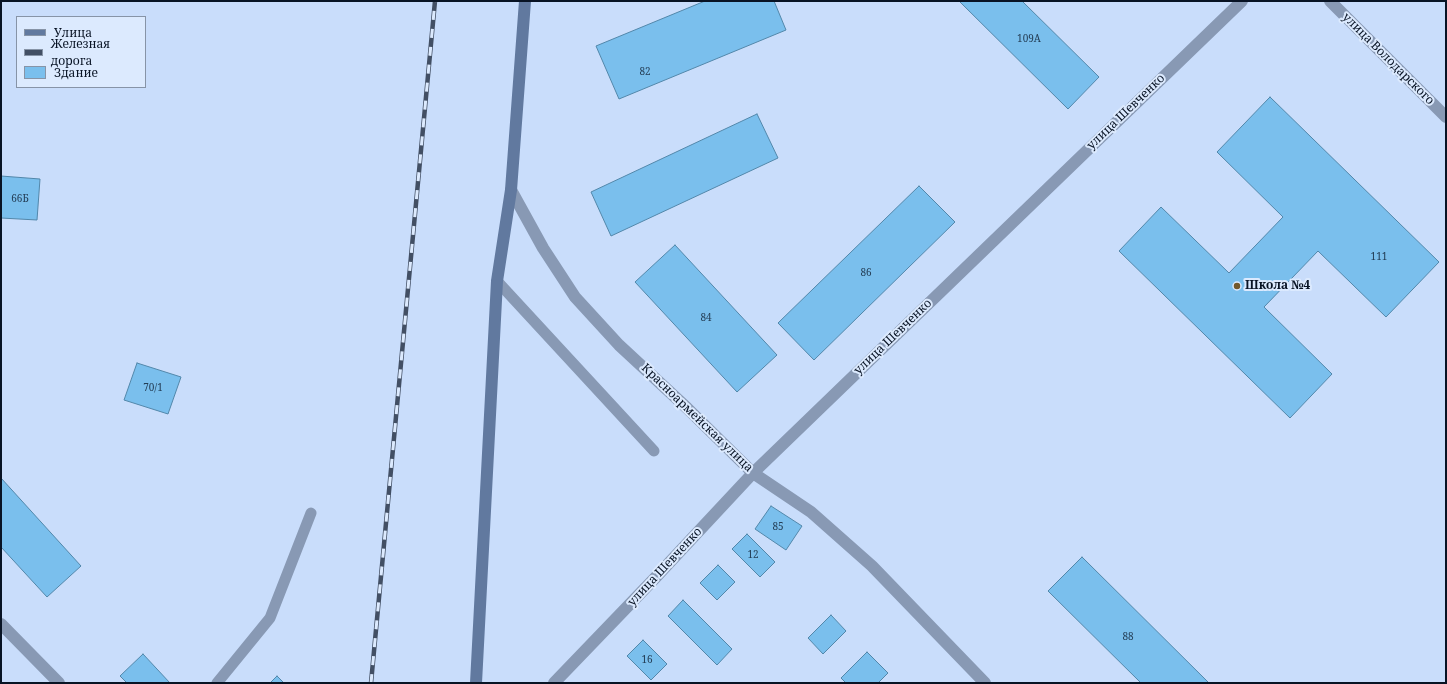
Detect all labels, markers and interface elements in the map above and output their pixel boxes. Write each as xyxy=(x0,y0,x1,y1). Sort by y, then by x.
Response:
street label: улица Володарского xyxy=(1339,10,1437,108)
legend xyxy=(16,16,146,88)
text: Улица xyxy=(54,24,92,41)
house number: 109А xyxy=(1017,33,1041,45)
text: Железная дорога xyxy=(51,35,110,69)
text: Здание xyxy=(54,64,98,81)
house number: 82 xyxy=(639,66,651,78)
street label: улица Шевченко xyxy=(1084,71,1168,153)
house number: 66Б xyxy=(11,193,29,205)
house number: 111 xyxy=(1371,251,1387,263)
house number: 86 xyxy=(860,267,872,279)
place label: Школа №4 xyxy=(1245,279,1310,293)
marker: Школа №4 xyxy=(1232,281,1242,291)
street label: улица Шевченко xyxy=(851,296,935,378)
house number: 84 xyxy=(700,312,712,324)
street label: Красноармейская улица xyxy=(638,361,756,475)
house number: 70/1 xyxy=(143,382,163,394)
house number: 85 xyxy=(772,521,784,533)
street label: улица Шевченко xyxy=(625,525,705,609)
house number: 12 xyxy=(747,549,759,561)
house number: 88 xyxy=(1122,631,1134,643)
house number: 16 xyxy=(641,654,653,666)

